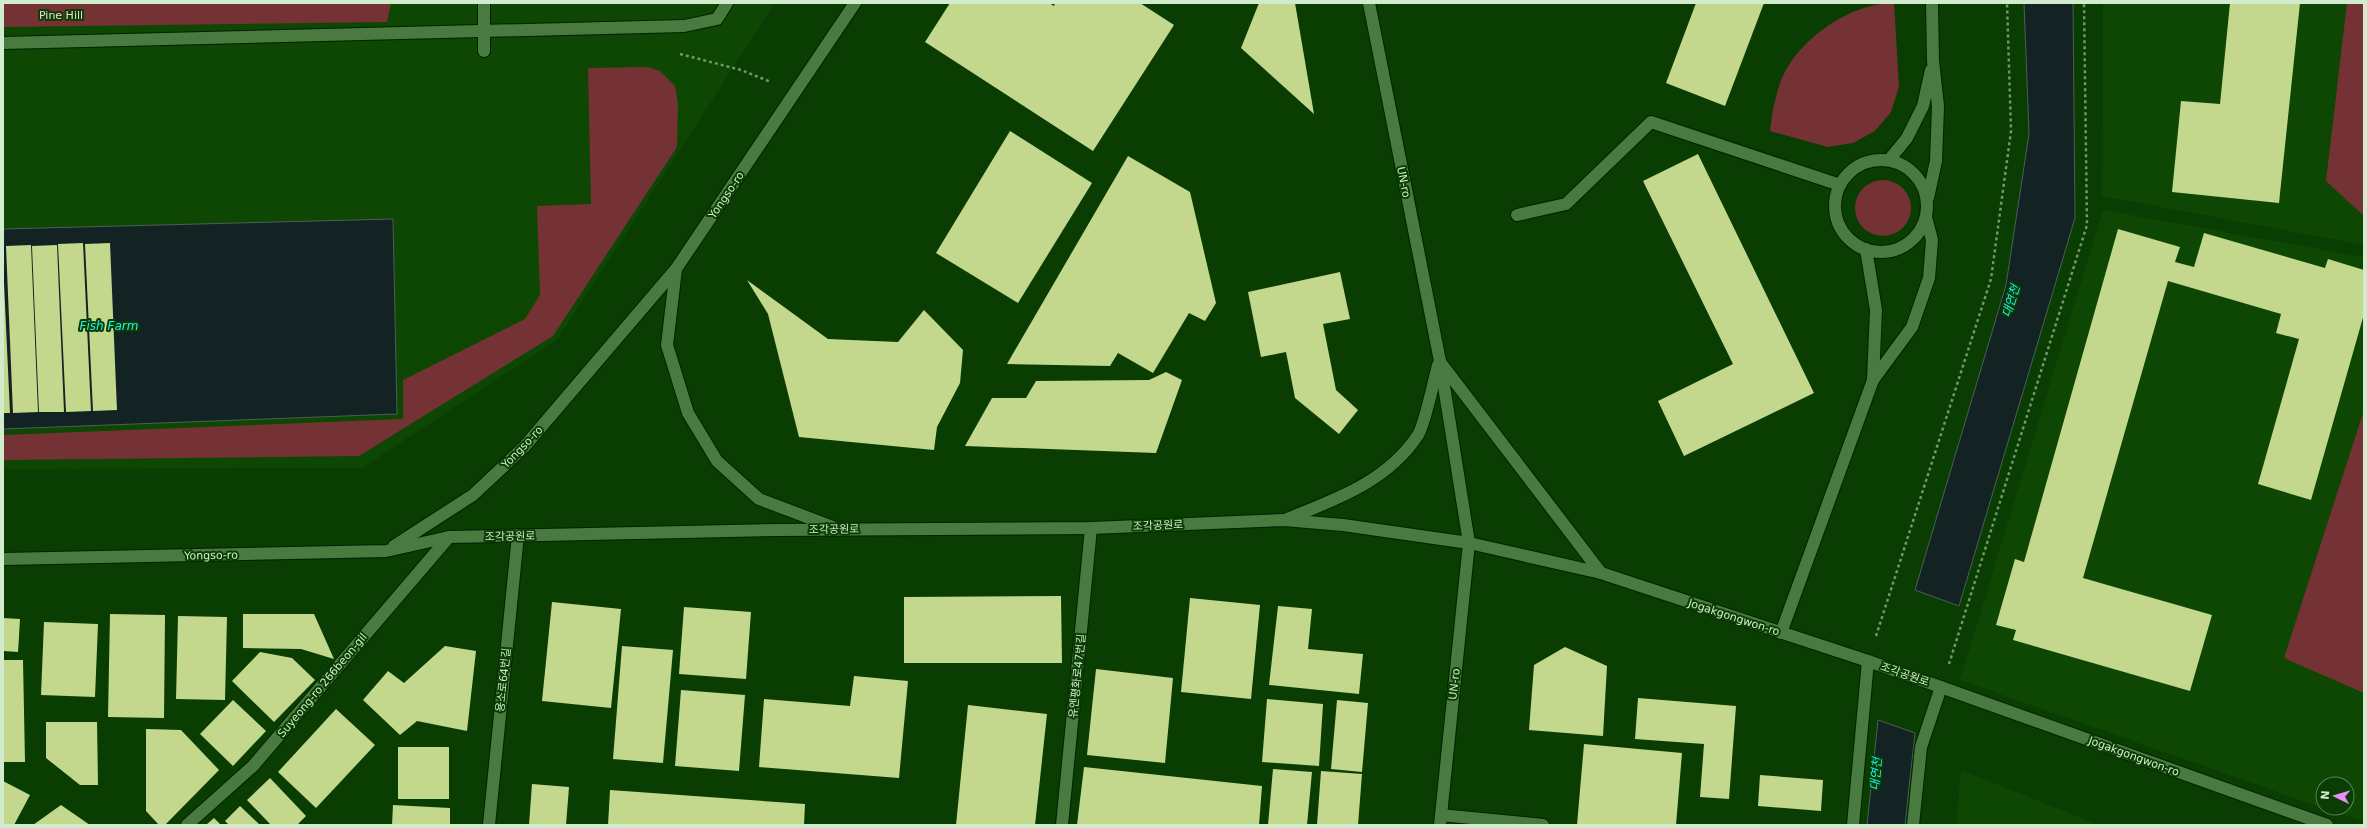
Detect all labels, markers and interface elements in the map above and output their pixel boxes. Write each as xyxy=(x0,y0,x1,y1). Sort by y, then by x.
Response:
park label: Pine Hill xyxy=(39,9,83,22)
street label: UN-ro xyxy=(1394,166,1413,199)
street label: Yongso-ro xyxy=(705,169,747,222)
water label: 대연천 xyxy=(1999,281,2023,319)
water label: Fish Farm xyxy=(80,319,138,333)
street label: Yongso-ro xyxy=(498,423,546,472)
street label: 조각공원로 xyxy=(1133,518,1184,533)
street label: 조각공원로 xyxy=(809,523,859,536)
street label: 조각공원로 xyxy=(485,530,535,543)
street label: Yongso-ro xyxy=(183,549,238,562)
street label: Jogakgongwon-ro xyxy=(1686,596,1781,638)
street label: Suyeong-ro 266beon-gil xyxy=(275,631,370,740)
street label: 유엔평화로47번길 xyxy=(1067,633,1088,719)
street label: 용소로64번길 xyxy=(494,647,513,713)
street label: 조각공원로 xyxy=(1879,660,1931,689)
street label: UN-ro xyxy=(1446,668,1463,700)
street label: Jogakgongwon-ro xyxy=(2086,734,2181,779)
water label: 대연천 xyxy=(1868,755,1885,791)
north arrow xyxy=(2315,776,2355,816)
text: N xyxy=(2319,790,2332,800)

